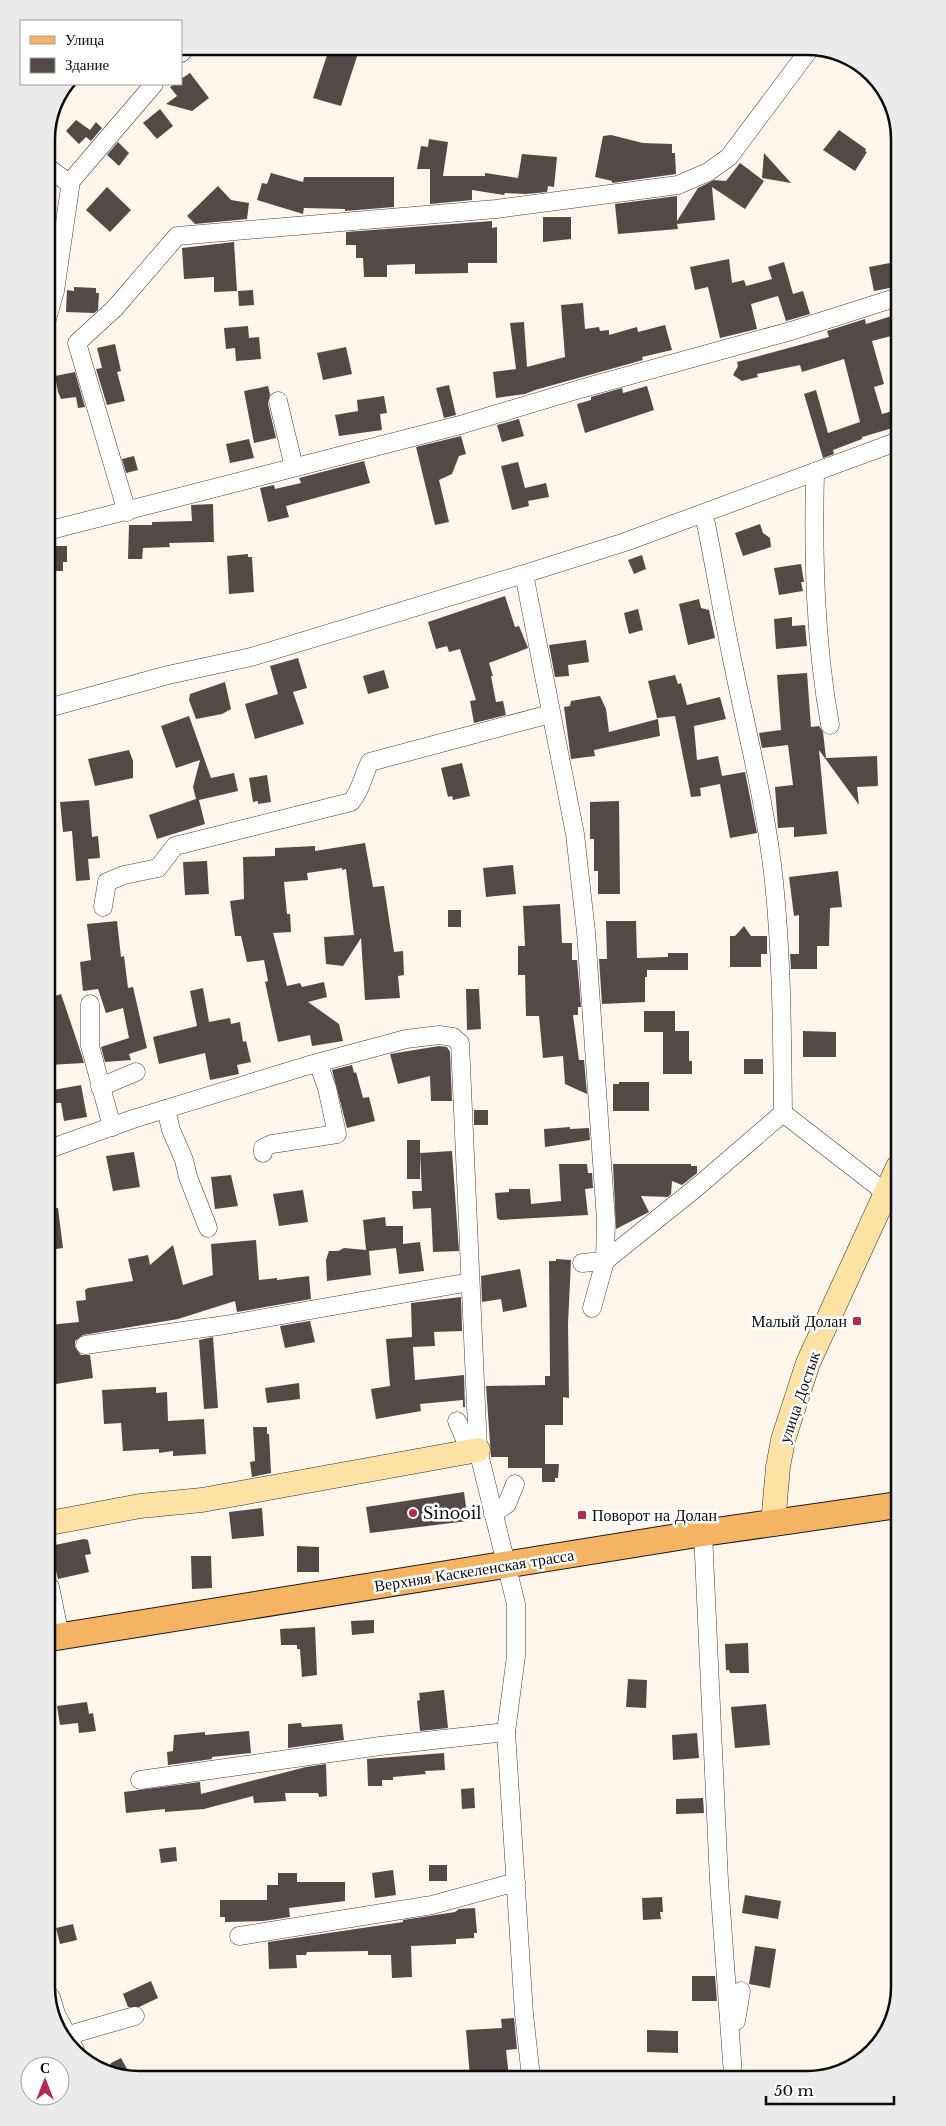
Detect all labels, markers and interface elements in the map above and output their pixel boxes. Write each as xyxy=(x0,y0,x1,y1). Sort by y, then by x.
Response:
legend xyxy=(20,20,182,85)
text: Улица xyxy=(65,30,104,49)
text: Здание xyxy=(65,55,109,74)
place label: Малый Долан xyxy=(751,1311,847,1331)
marker: Малый Долан xyxy=(851,1315,863,1327)
street label: улица Достык xyxy=(774,1348,824,1446)
place label: Sinooil xyxy=(423,1503,481,1523)
place label: Поворот на Долан xyxy=(592,1505,717,1525)
marker: Sinooil xyxy=(407,1507,419,1519)
marker: Поворот на Долан xyxy=(576,1509,588,1521)
street label: Верхняя Каскеленская трасса xyxy=(373,1544,575,1596)
north arrow xyxy=(20,2056,70,2106)
text: С xyxy=(40,2059,50,2077)
scale bar xyxy=(766,2074,894,2106)
text: 50 m xyxy=(774,2081,814,2100)

